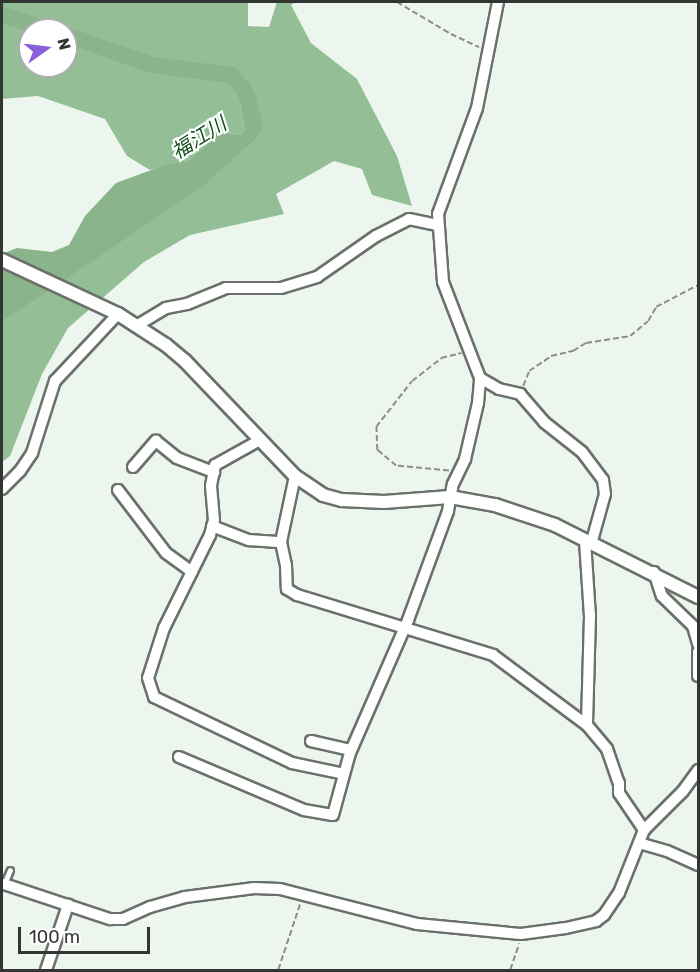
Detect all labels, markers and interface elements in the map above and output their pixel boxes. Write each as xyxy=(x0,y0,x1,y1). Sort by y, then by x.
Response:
north arrow xyxy=(18,18,78,78)
text: N xyxy=(53,36,75,52)
water label: 福江川 xyxy=(167,112,231,164)
scale bar xyxy=(21,915,153,953)
text: 100 m xyxy=(29,926,80,948)

